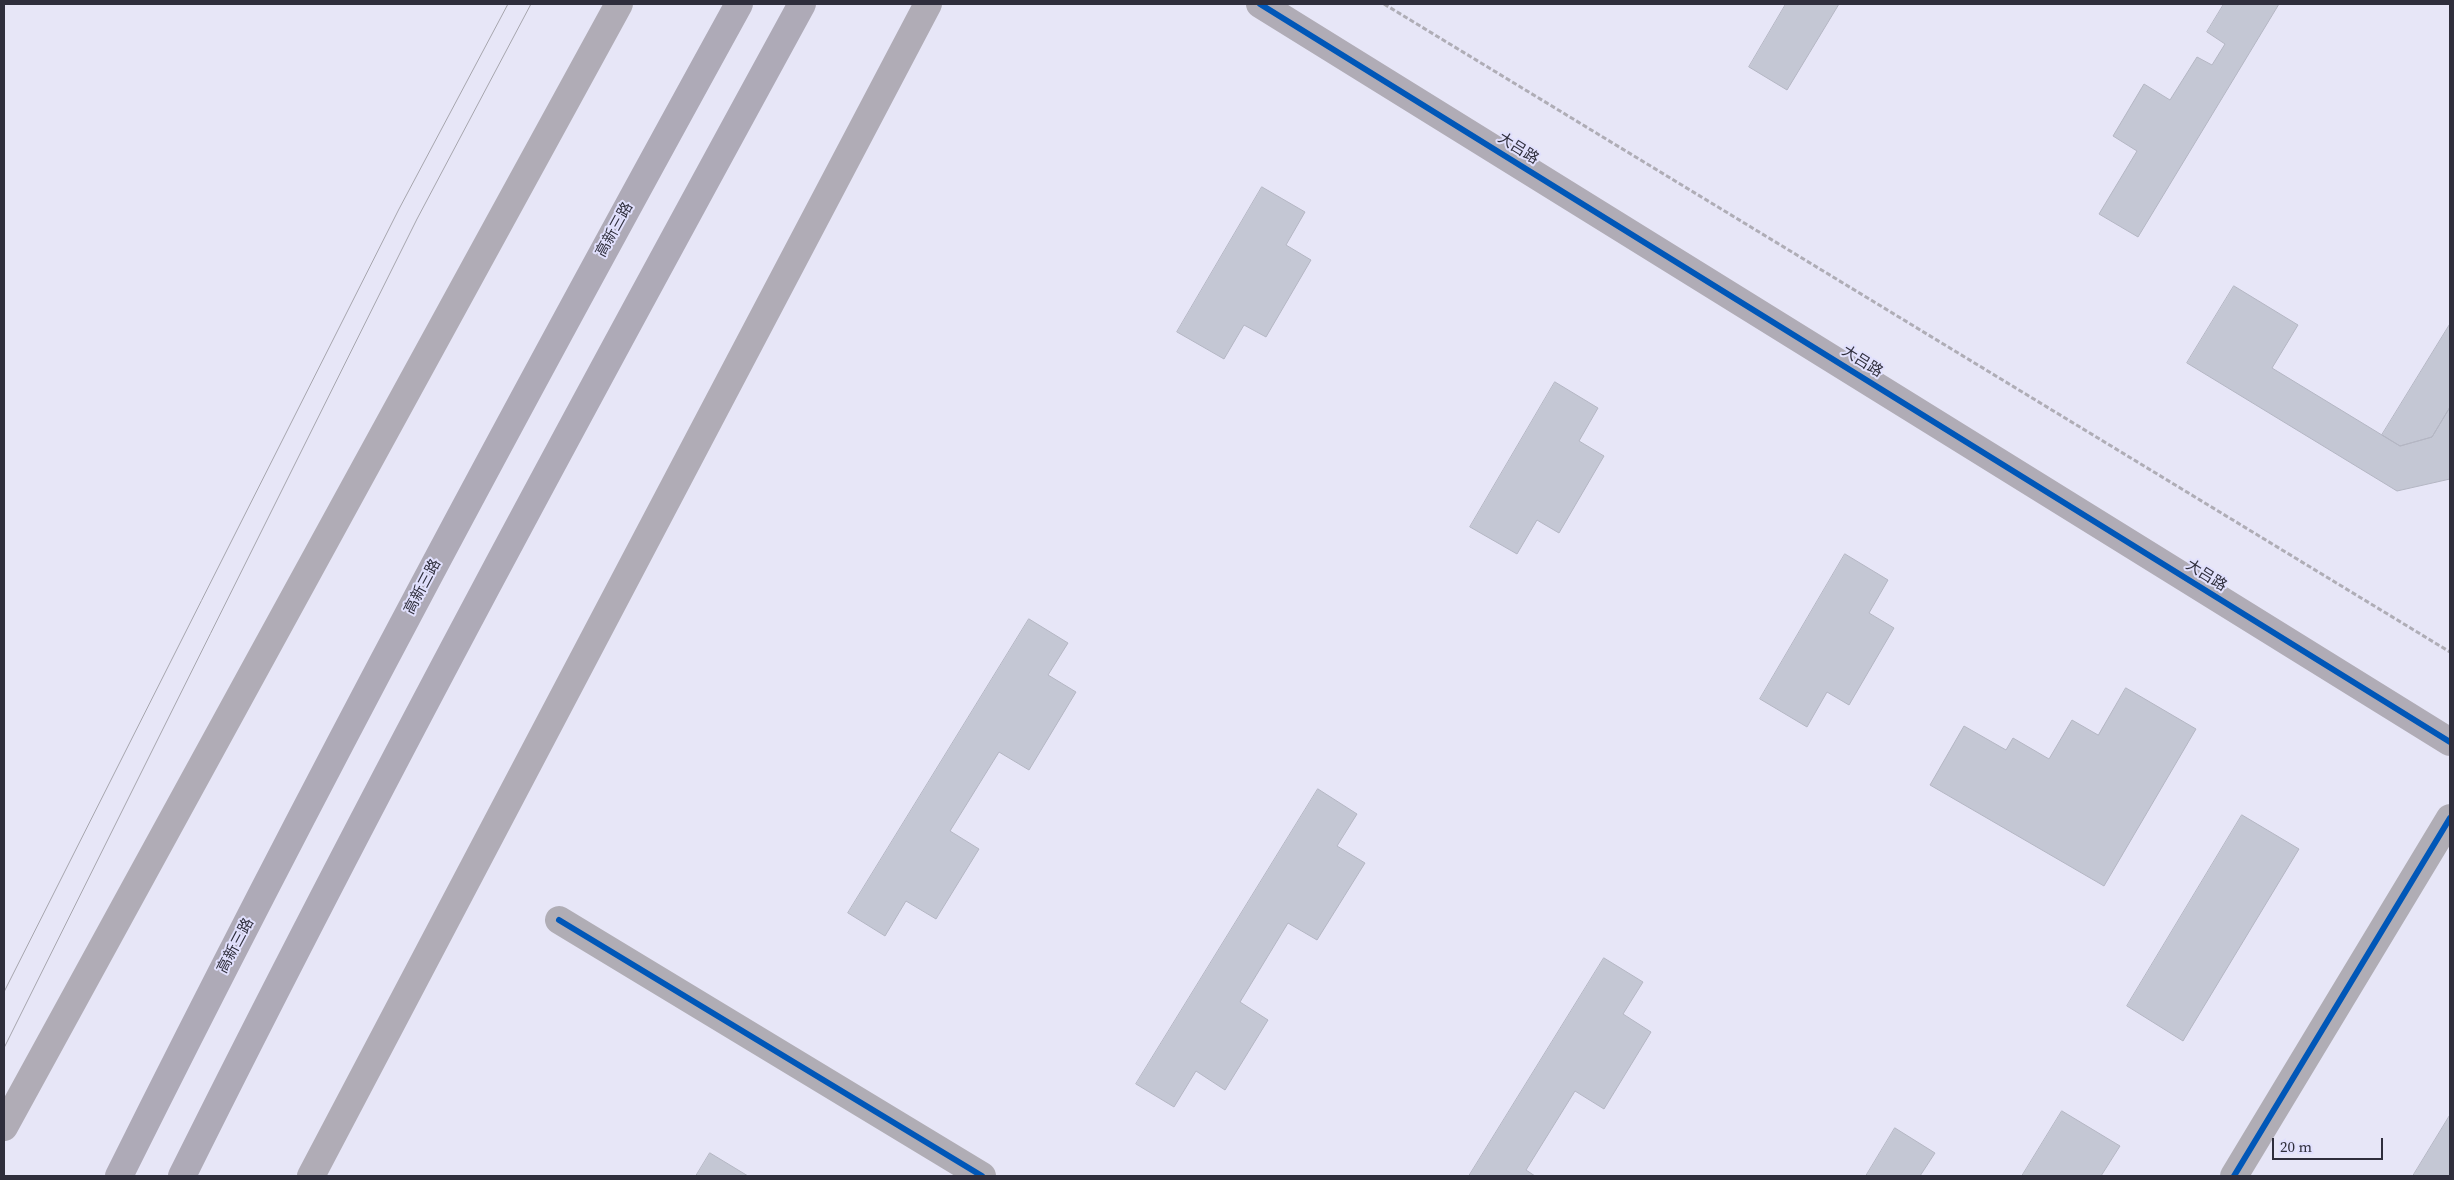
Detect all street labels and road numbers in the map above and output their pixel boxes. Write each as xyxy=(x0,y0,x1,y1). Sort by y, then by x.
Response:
street label: 大吕路 xyxy=(1494,129,1542,169)
street label: 高新三路 xyxy=(593,199,637,261)
street label: 大吕路 xyxy=(1838,342,1886,382)
street label: 高新三路 xyxy=(401,556,445,618)
street label: 大吕路 xyxy=(2182,556,2230,596)
street label: 高新三路 xyxy=(214,915,258,977)

